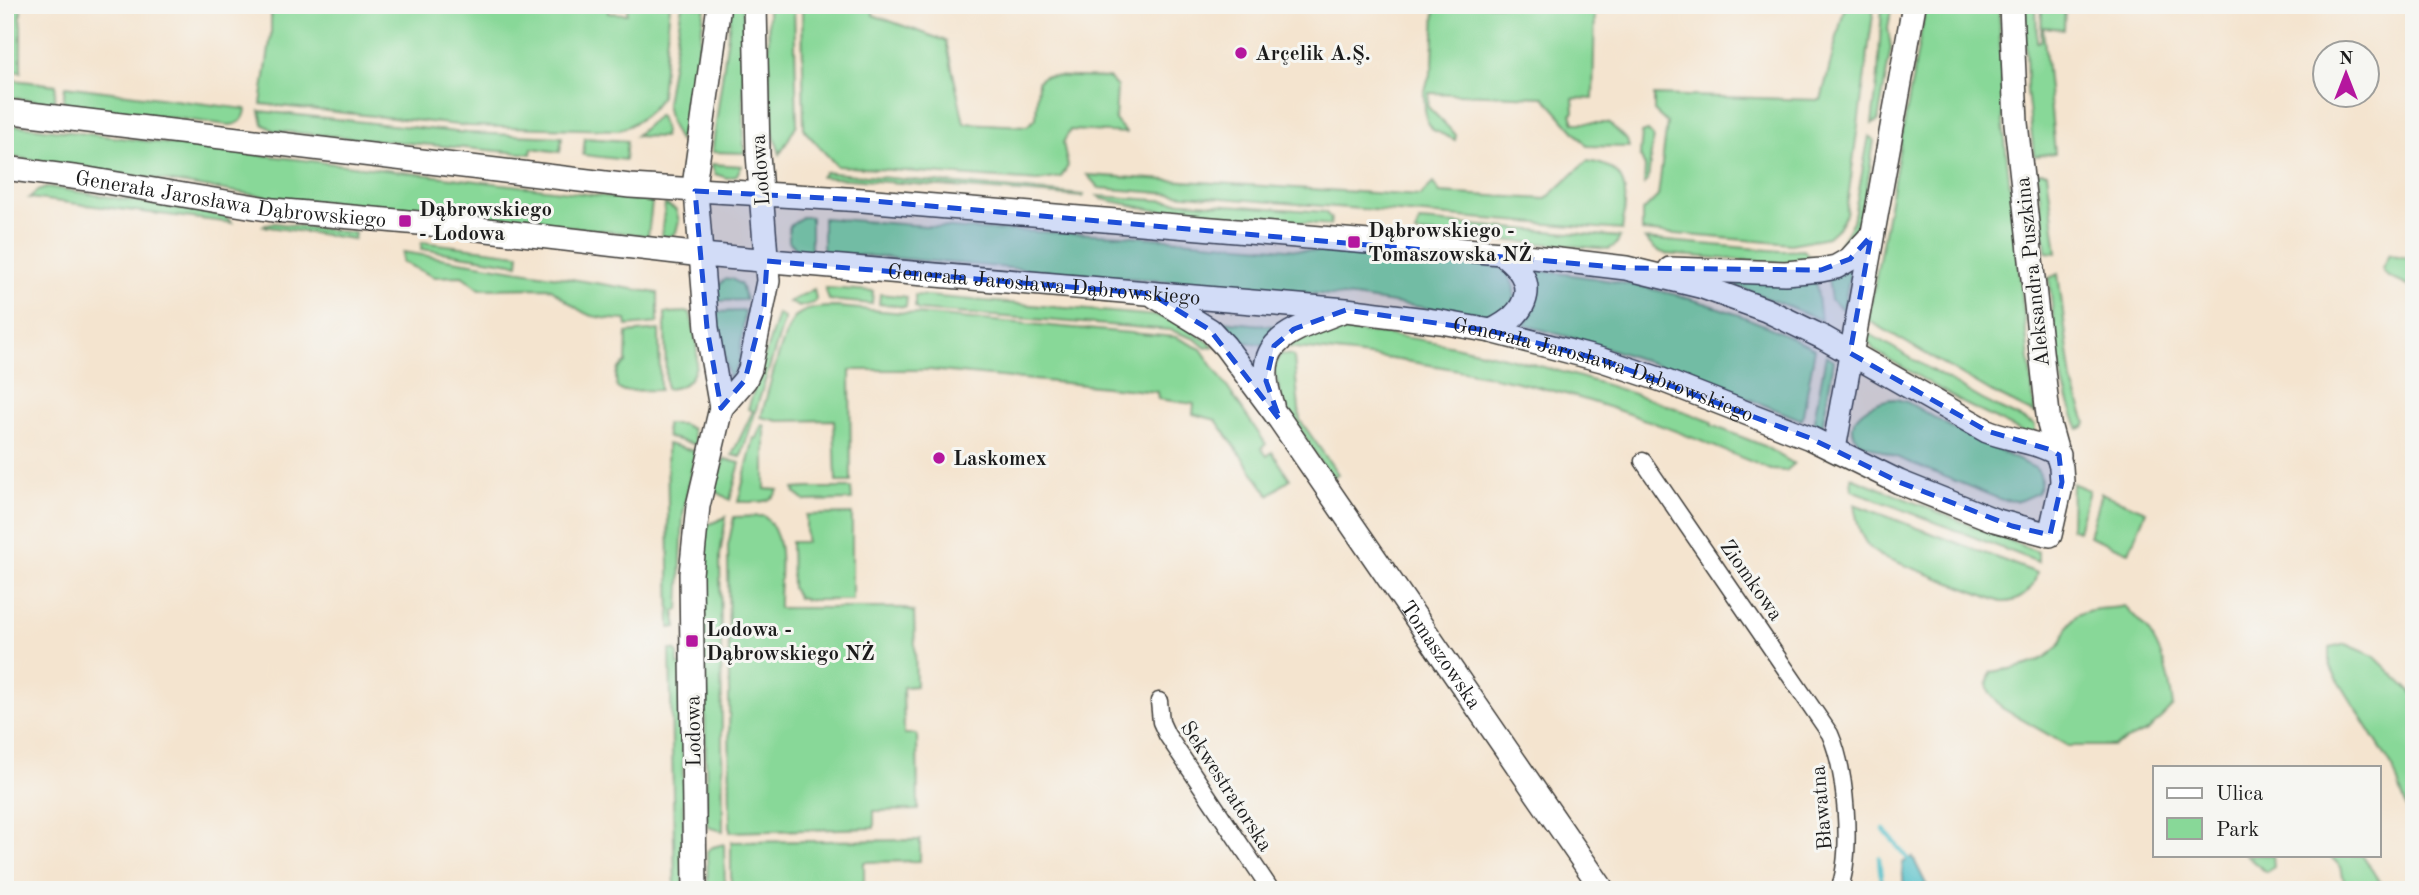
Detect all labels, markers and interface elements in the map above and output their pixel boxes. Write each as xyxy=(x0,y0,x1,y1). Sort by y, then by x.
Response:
north arrow xyxy=(2310,38,2380,108)
place label: Arçelik A.Ş. xyxy=(1255,44,1371,65)
marker: Arçelik A.Ş. xyxy=(1233,45,1249,61)
text: N xyxy=(2339,50,2354,69)
street label: Lodowa xyxy=(749,133,774,206)
street label: Generała Jarosława Dąbrowskiego xyxy=(74,168,387,232)
street label: Aleksandra Puszkina xyxy=(2013,176,2054,368)
place label: Dąbrowskiego - Lodowa xyxy=(419,200,552,245)
marker: Dąbrowskiego - Lodowa xyxy=(397,213,413,229)
place label: Dąbrowskiego - Tomaszowska NŻ xyxy=(1368,221,1532,266)
marker: Dąbrowskiego - Tomaszowska NŻ xyxy=(1346,234,1362,250)
street label: Generała Jarosława Dąbrowskiego xyxy=(887,262,1201,310)
street label: Generała Jarosława Dąbrowskiego xyxy=(1451,315,1756,427)
place label: Laskomex xyxy=(953,449,1047,470)
marker: Laskomex xyxy=(931,450,947,466)
street label: Ziomkowa xyxy=(1715,537,1786,625)
street label: Tomaszowska xyxy=(1396,597,1484,713)
place label: Lodowa - Dąbrowskiego NŻ xyxy=(706,620,875,665)
marker: Lodowa - Dąbrowskiego NŻ xyxy=(684,633,700,649)
street label: Lodowa xyxy=(683,695,706,767)
street label: Sekwestratorska xyxy=(1176,718,1276,856)
street label: Bławatna xyxy=(1808,765,1837,851)
legend xyxy=(2153,766,2380,856)
text: Ulica xyxy=(2216,784,2263,805)
text: Park xyxy=(2216,820,2259,841)

